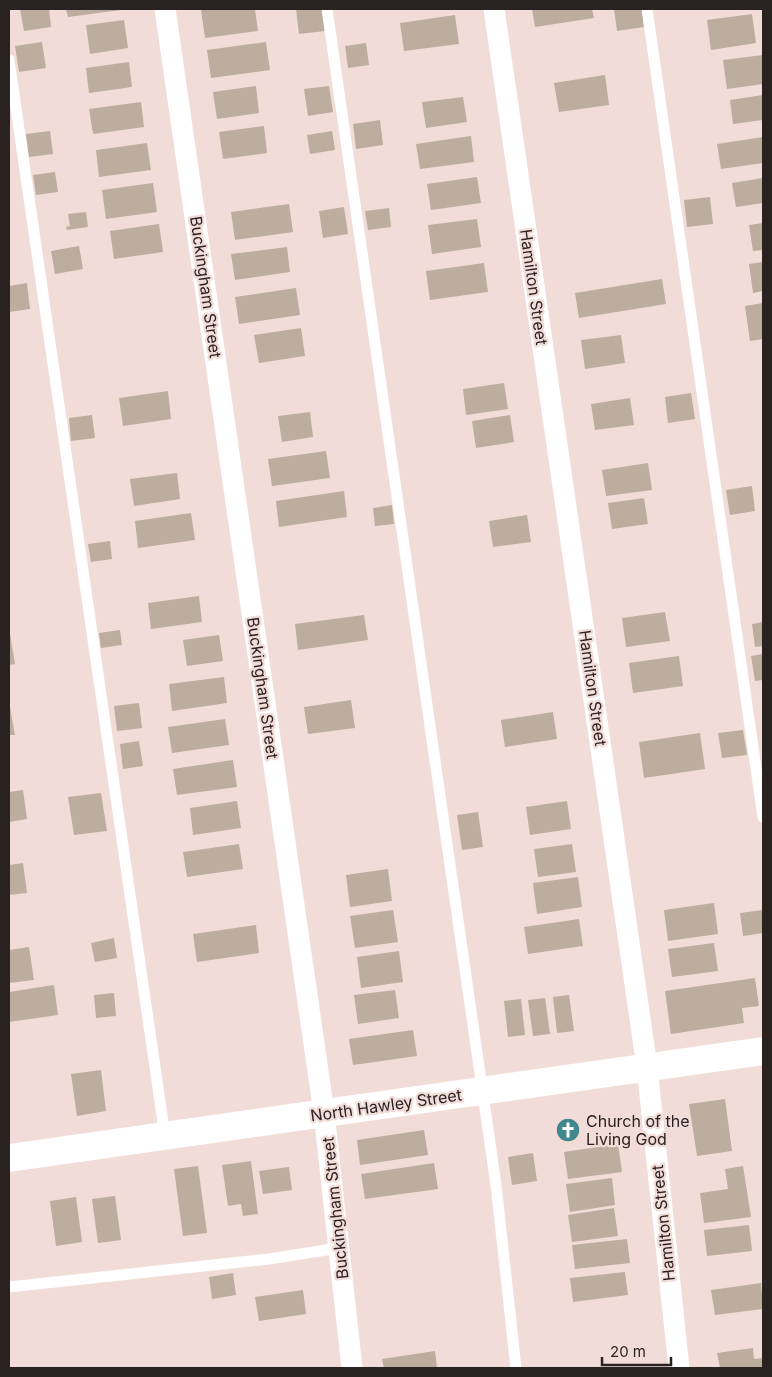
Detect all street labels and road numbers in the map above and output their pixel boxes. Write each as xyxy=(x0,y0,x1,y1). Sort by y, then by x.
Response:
street label: Buckingham Street xyxy=(186,215,226,359)
street label: Hamilton Street xyxy=(516,228,552,346)
street label: Buckingham Street xyxy=(243,616,283,760)
street label: Hamilton Street xyxy=(575,629,611,747)
street label: North Hawley Street xyxy=(309,1084,463,1126)
street label: Buckingham Street xyxy=(318,1136,352,1280)
street label: Hamilton Street xyxy=(647,1164,679,1282)

